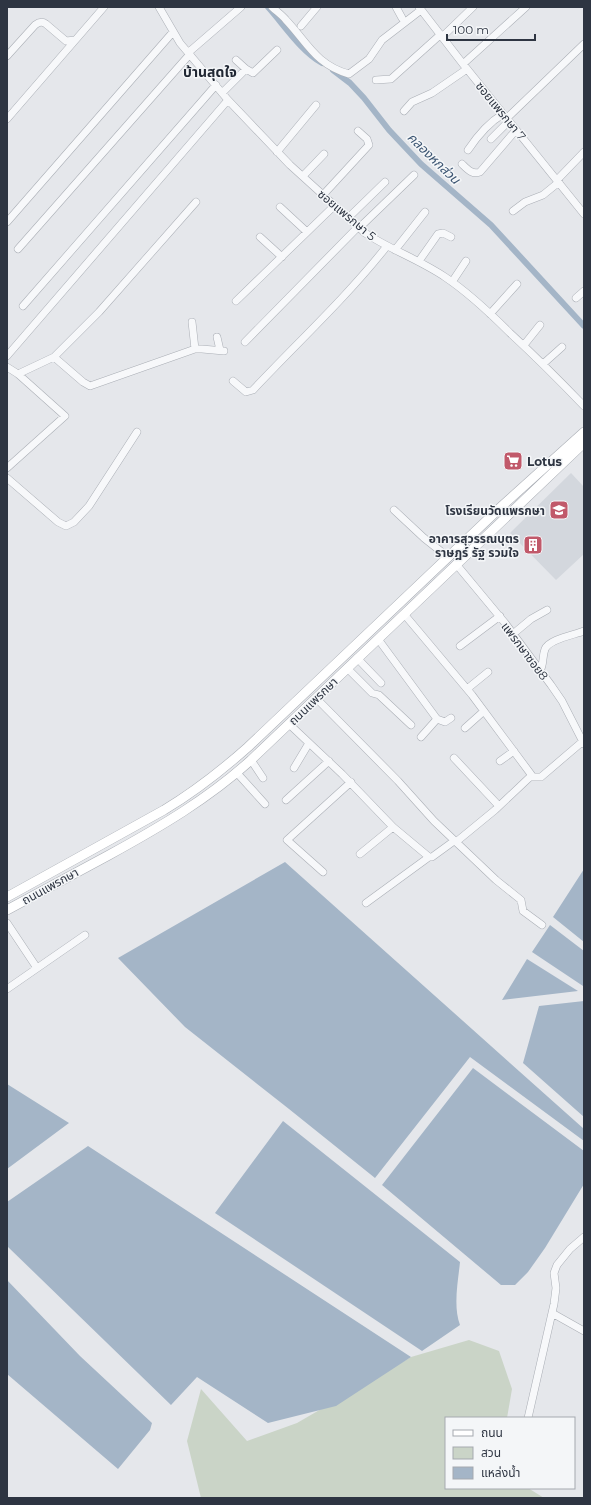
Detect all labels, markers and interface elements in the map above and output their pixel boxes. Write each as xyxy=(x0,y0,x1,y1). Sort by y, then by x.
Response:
scale bar xyxy=(447,16,535,42)
text: 100 m xyxy=(453,22,489,37)
district label: บ้านสุดใจ xyxy=(183,63,237,81)
street label: ซอยแพรกษา 7 xyxy=(473,79,529,143)
water label: คลองหกส่วน xyxy=(404,129,464,188)
street label: ซอยแพรกษา 5 xyxy=(315,186,379,244)
supermarket icon: Lotus xyxy=(502,450,524,472)
place label: Lotus xyxy=(527,454,563,469)
school or university icon: โรงเรียนวัดแพรกษา xyxy=(548,499,570,521)
place label: โรงเรียนวัดแพรกษา xyxy=(445,503,545,518)
place label: อาคารสุวรรณบุตร ราษฎร์ รัฐ รวมใจ xyxy=(429,531,519,560)
building icon: อาคารสุวรรณบุตร ราษฎร์ รัฐ รวมใจ xyxy=(522,534,544,556)
street label: แพรกษาซอย8 xyxy=(498,619,552,683)
street label: ถนนแพรกษา xyxy=(285,674,341,728)
street label: ถนนแพรกษา xyxy=(19,864,81,908)
legend xyxy=(445,1417,575,1489)
text: ถนน xyxy=(481,1425,503,1440)
text: สวน xyxy=(481,1445,501,1460)
text: แหล่งน้ำ xyxy=(481,1464,520,1480)

